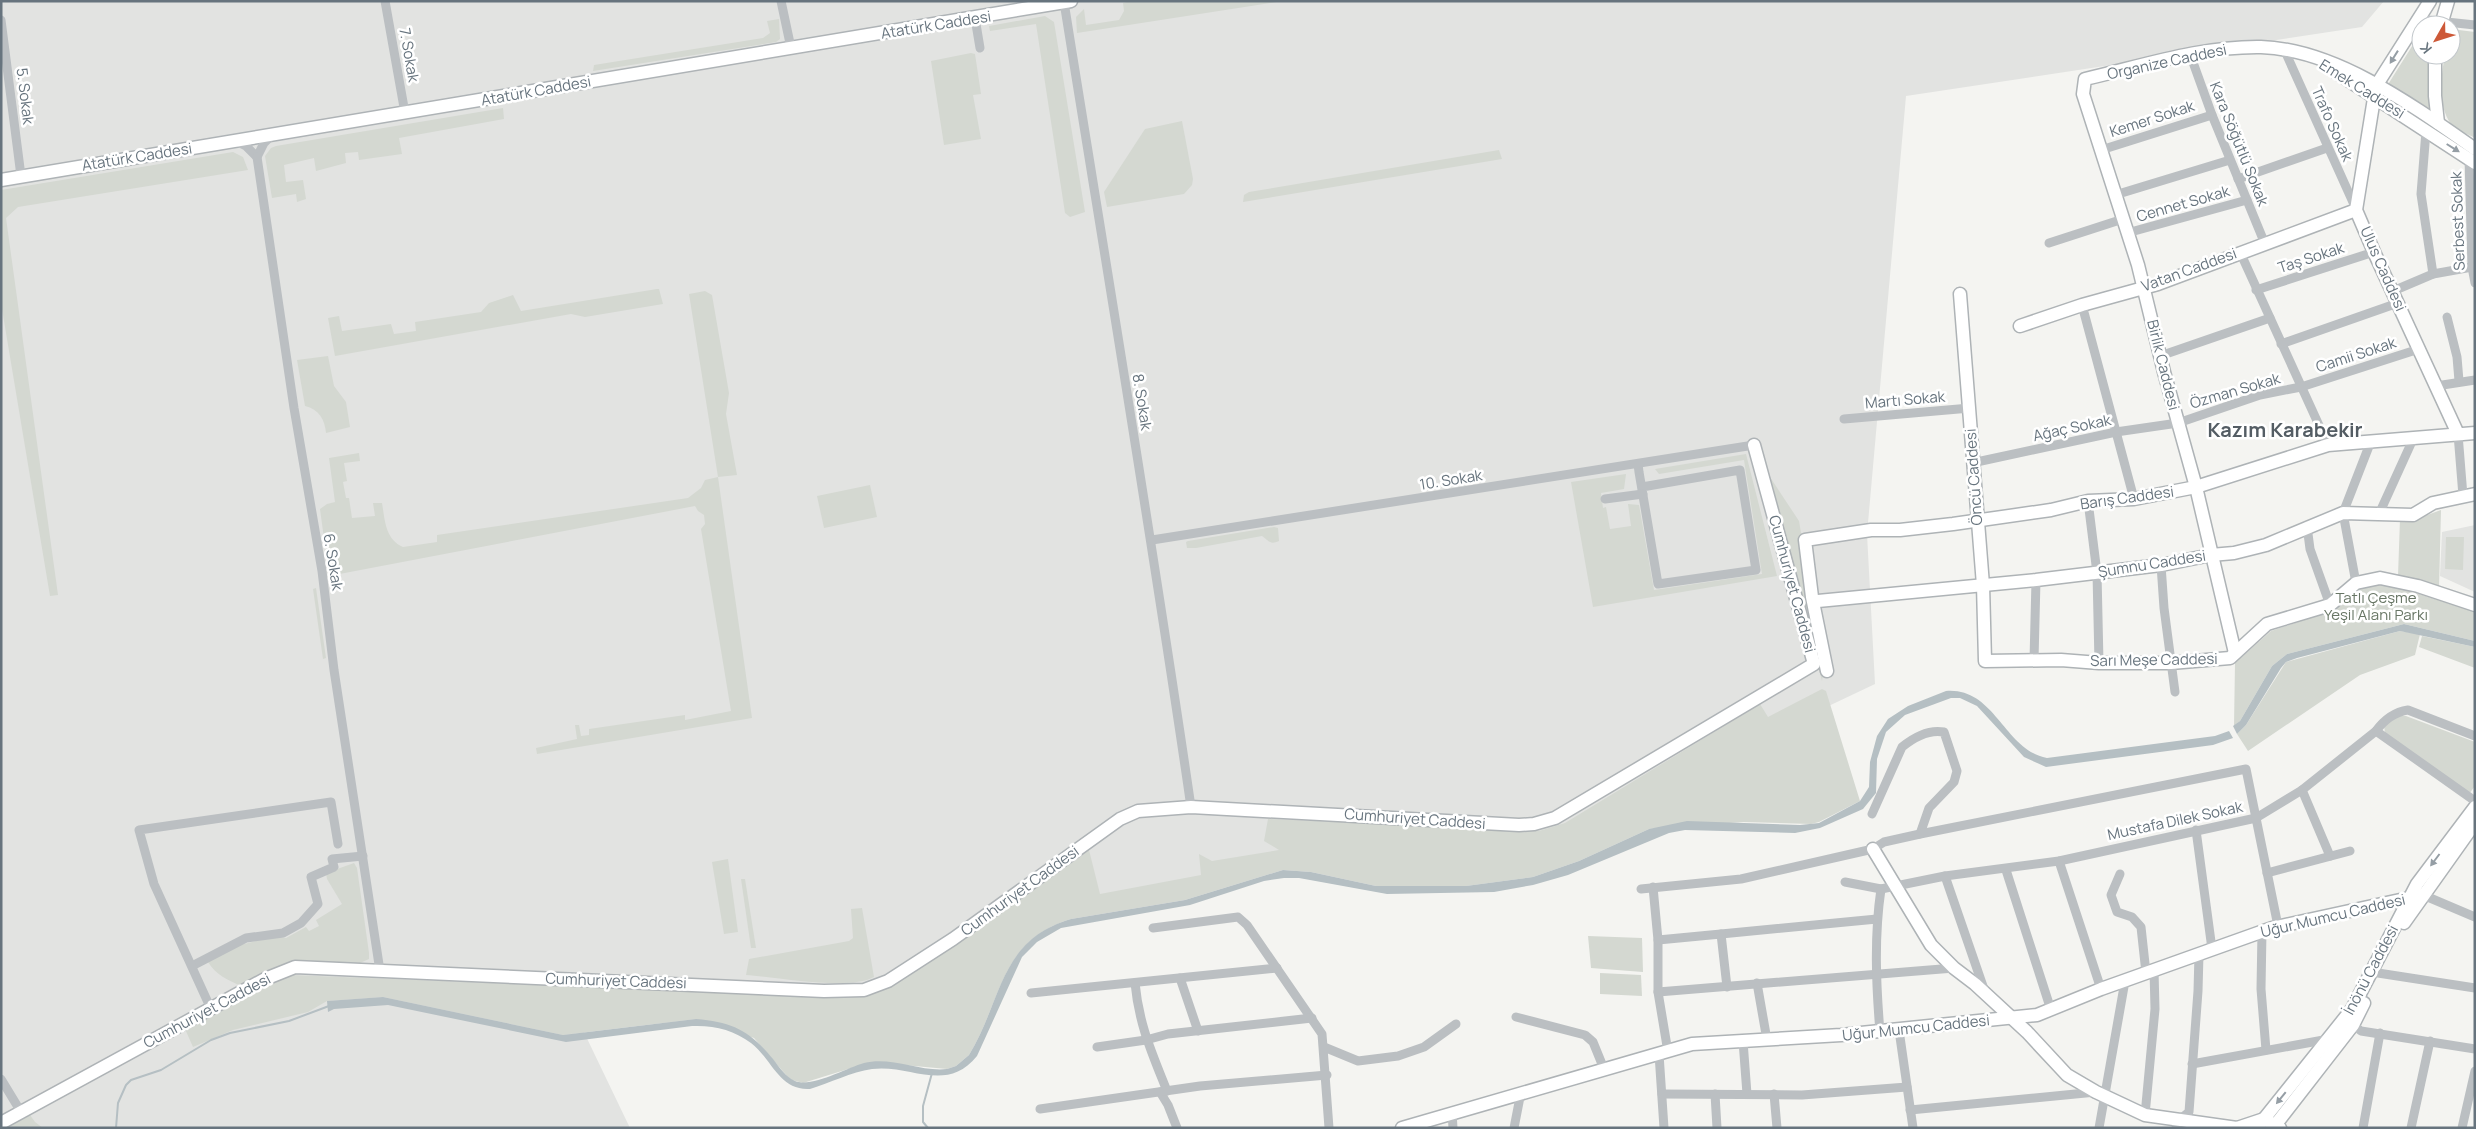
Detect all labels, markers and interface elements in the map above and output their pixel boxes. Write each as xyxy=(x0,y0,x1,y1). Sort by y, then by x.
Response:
street label: Atatürk Caddesi xyxy=(879,5,993,44)
north arrow xyxy=(2411,15,2461,65)
street label: 7. Sokak xyxy=(394,26,425,84)
text: K xyxy=(2415,38,2436,58)
street label: Organize Caddesi xyxy=(2105,39,2229,84)
one-way arrow xyxy=(2389,51,2399,64)
street label: Emek Caddesi xyxy=(2315,54,2409,123)
street label: 5. Sokak xyxy=(12,66,39,126)
street label: Atatürk Caddesi xyxy=(479,71,593,111)
street label: Kara Söğütlü Sokak xyxy=(2205,79,2274,210)
street label: Trafo Sokak xyxy=(2307,83,2359,165)
street label: Kemer Sokak xyxy=(2107,95,2197,142)
street label: Atatürk Caddesi xyxy=(80,137,194,176)
one-way arrow xyxy=(2446,143,2459,152)
street label: Serbest Sokak xyxy=(2445,170,2470,271)
street label: Cennet Sokak xyxy=(2134,180,2233,227)
street label: Ulus Caddesi xyxy=(2355,223,2412,315)
street label: Taş Sokak xyxy=(2275,237,2347,278)
street label: Vatan Caddesi xyxy=(2138,243,2239,296)
street label: Birlik Caddesi xyxy=(2142,317,2185,412)
street label: Camii Sokak xyxy=(2313,332,2399,377)
street label: Özman Sokak xyxy=(2187,367,2283,413)
street label: 8. Sokak xyxy=(1128,372,1157,432)
street label: Martı Sokak xyxy=(1864,385,1946,413)
street label: Ağaç Sokak xyxy=(2031,409,2113,446)
district label: Kazım Karabekir xyxy=(2207,416,2363,443)
street label: Öncü Caddesi xyxy=(1960,428,1987,526)
street label: 10. Sokak xyxy=(1418,464,1484,495)
street label: Barış Caddesi xyxy=(2079,481,2175,514)
street label: Cumhuriyet Caddesi xyxy=(1764,513,1821,655)
street label: 6. Sokak xyxy=(319,532,348,592)
street label: Şumnu Caddesi xyxy=(2097,545,2207,582)
park label: Tatlı Çeşme Yeşil Alanı Parkı xyxy=(2324,587,2428,625)
street label: Sarı Meşe Caddesi xyxy=(2090,648,2218,671)
street label: Mustafa Dilek Sokak xyxy=(2105,796,2245,845)
street label: Cumhuriyet Caddesi xyxy=(1344,803,1486,834)
street label: Cumhuriyet Caddesi xyxy=(956,841,1083,941)
one-way arrow xyxy=(2430,853,2440,867)
street label: Uğur Mumcu Caddesi xyxy=(2258,889,2407,942)
street label: İnönü Caddesi xyxy=(2338,921,2403,1018)
street label: Cumhuriyet Caddesi xyxy=(139,968,274,1053)
street label: Cumhuriyet Caddesi xyxy=(545,968,687,993)
street label: Uğur Mumcu Caddesi xyxy=(1841,1009,1991,1046)
one-way arrow xyxy=(2276,1091,2287,1104)

